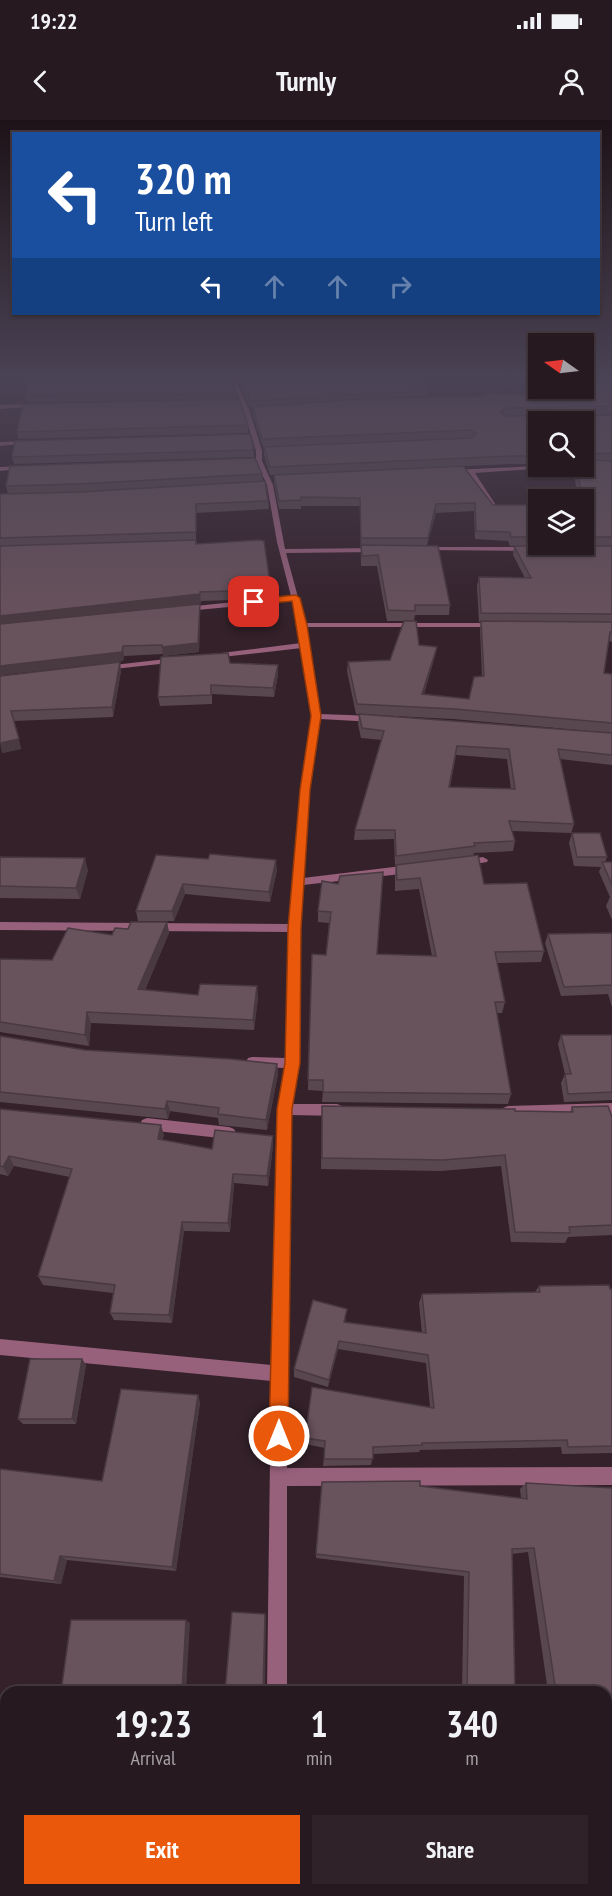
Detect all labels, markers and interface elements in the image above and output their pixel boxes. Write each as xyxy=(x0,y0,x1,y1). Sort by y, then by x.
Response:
text: 19:22 xyxy=(30,7,78,35)
text: Turnly xyxy=(276,64,336,98)
icon: back xyxy=(24,65,57,98)
icon: person xyxy=(555,65,588,98)
text: 320 m xyxy=(135,151,232,206)
icon: left xyxy=(36,156,114,234)
text: Turn left xyxy=(135,204,213,238)
icon: left xyxy=(195,270,228,303)
icon: ahead xyxy=(258,270,291,303)
icon: ahead xyxy=(321,270,354,303)
icon: right xyxy=(384,270,417,303)
north arrow xyxy=(528,333,594,399)
map controls xyxy=(528,333,594,555)
button: search xyxy=(528,411,594,477)
button: layers xyxy=(528,489,594,555)
pin xyxy=(228,576,279,627)
icon: arrive xyxy=(237,585,270,618)
position arrow xyxy=(247,1404,311,1468)
text: 19:23 xyxy=(114,1700,192,1747)
text: 1 xyxy=(310,1700,328,1747)
text: 340 xyxy=(446,1700,498,1747)
text: Arrival xyxy=(130,1745,176,1771)
text: min xyxy=(306,1745,332,1771)
text: m xyxy=(466,1745,479,1771)
button: Exit xyxy=(24,1815,300,1884)
button: Share xyxy=(312,1815,588,1884)

